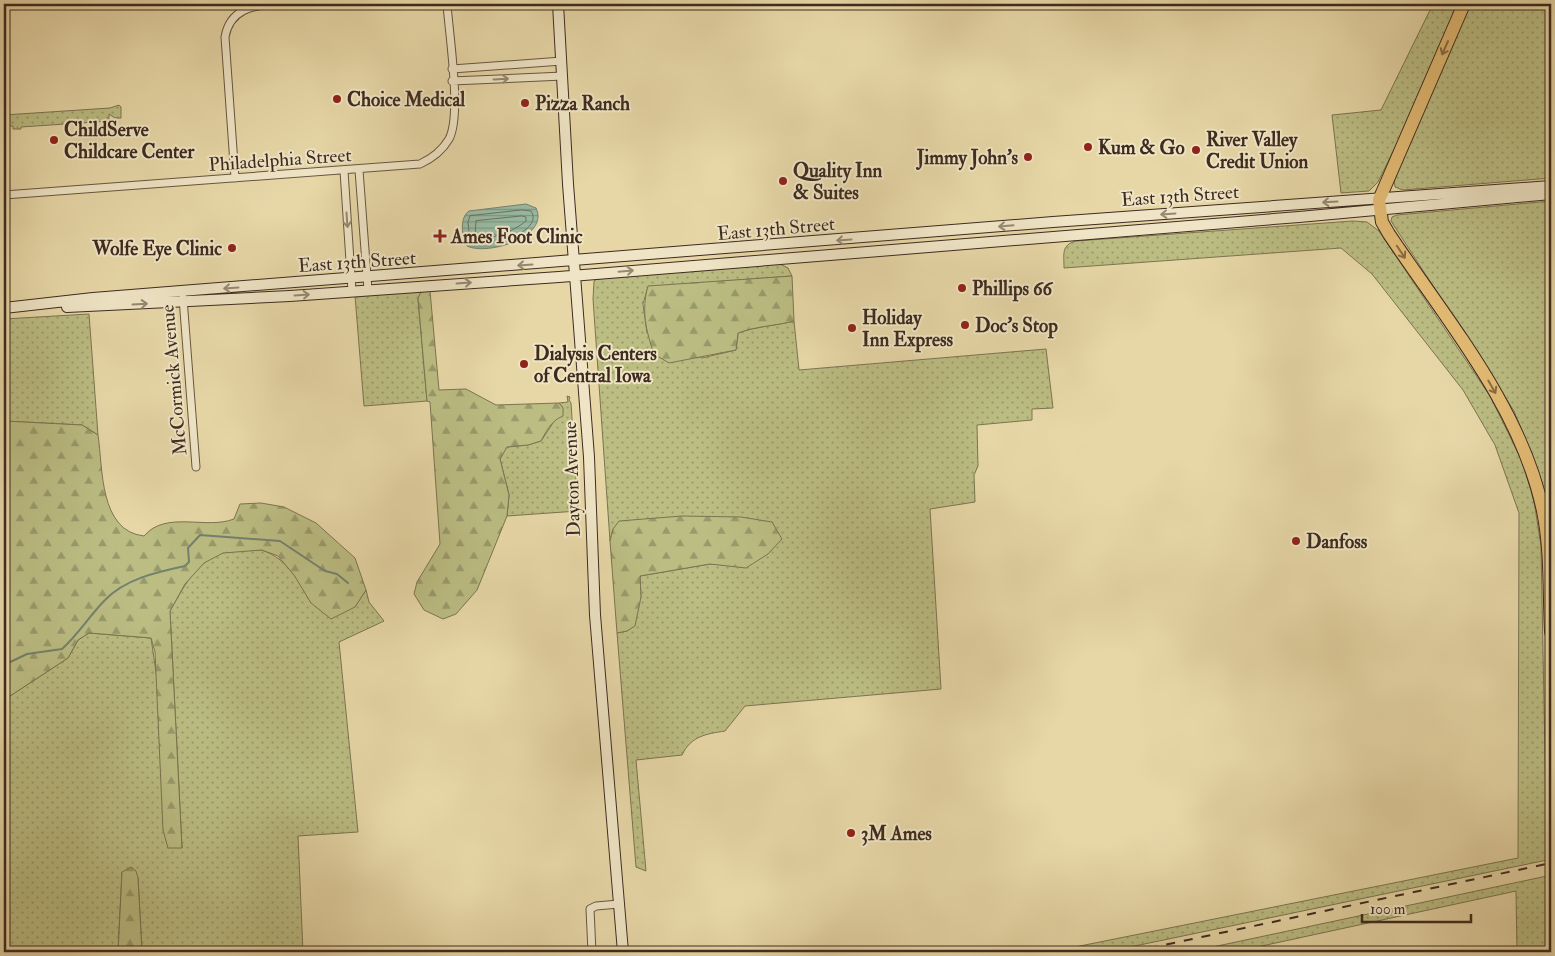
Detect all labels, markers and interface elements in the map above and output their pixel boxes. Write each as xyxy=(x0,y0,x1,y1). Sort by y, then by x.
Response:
one-way arrow xyxy=(1439,40,1449,55)
one-way arrow xyxy=(493,74,509,83)
place label: Choice Medical xyxy=(347,88,465,112)
place label: Pizza Ranch xyxy=(535,92,630,116)
marker: Choice Medical xyxy=(331,93,343,105)
marker: Pizza Ranch xyxy=(519,97,531,109)
place label: ChildServe Childcare Center xyxy=(64,118,195,164)
place label: River Valley Credit Union xyxy=(1206,128,1309,174)
marker: ChildServe Childcare Center xyxy=(48,134,60,146)
place label: Kum & Go xyxy=(1098,136,1185,160)
marker: Kum & Go xyxy=(1082,141,1094,153)
street label: Philadelphia Street xyxy=(208,143,352,178)
marker: River Valley Credit Union xyxy=(1190,144,1202,156)
place label: Jimmy John's xyxy=(916,146,1018,171)
marker: Jimmy John's xyxy=(1022,151,1034,163)
place label: Quality Inn & Suites xyxy=(793,159,882,205)
marker: Quality Inn & Suites xyxy=(777,175,789,187)
street label: East 13th Street xyxy=(1120,180,1240,212)
one-way arrow xyxy=(1322,198,1338,207)
one-way arrow xyxy=(1160,209,1176,218)
one-way arrow xyxy=(343,211,352,227)
street label: East 13th Street xyxy=(716,212,836,246)
one-way arrow xyxy=(998,222,1014,231)
place label: Ames Foot Clinic xyxy=(450,225,583,249)
marker: Ames Foot Clinic xyxy=(433,229,447,243)
one-way arrow xyxy=(836,235,852,245)
place label: Wolfe Eye Clinic xyxy=(92,237,222,262)
marker: Wolfe Eye Clinic xyxy=(226,242,238,254)
one-way arrow xyxy=(1395,245,1406,259)
street label: East 13th Street xyxy=(297,246,417,278)
one-way arrow xyxy=(518,261,534,270)
one-way arrow xyxy=(618,267,634,276)
place label: Phillips 66 xyxy=(972,277,1054,302)
one-way arrow xyxy=(456,279,472,288)
marker: Phillips 66 xyxy=(956,282,968,294)
one-way arrow xyxy=(223,283,239,293)
one-way arrow xyxy=(294,290,310,300)
one-way arrow xyxy=(132,299,148,308)
street label: McCormick Avenue xyxy=(155,303,193,456)
place label: Holiday Inn Express xyxy=(862,306,953,353)
place label: Doc's Stop xyxy=(975,314,1058,339)
marker: Doc's Stop xyxy=(959,319,971,331)
marker: Holiday Inn Express xyxy=(846,322,858,334)
place label: Dialysis Centers of Central Iowa xyxy=(534,342,657,388)
marker: Dialysis Centers of Central Iowa xyxy=(518,358,530,370)
one-way arrow xyxy=(1487,379,1497,393)
street label: Dayton Avenue xyxy=(558,421,586,537)
place label: Danfoss xyxy=(1306,530,1368,554)
marker: Danfoss xyxy=(1290,535,1302,547)
place label: 3M Ames xyxy=(861,822,932,846)
marker: 3M Ames xyxy=(845,827,857,839)
scale bar xyxy=(1362,891,1471,923)
text: 100 m xyxy=(1370,900,1406,919)

